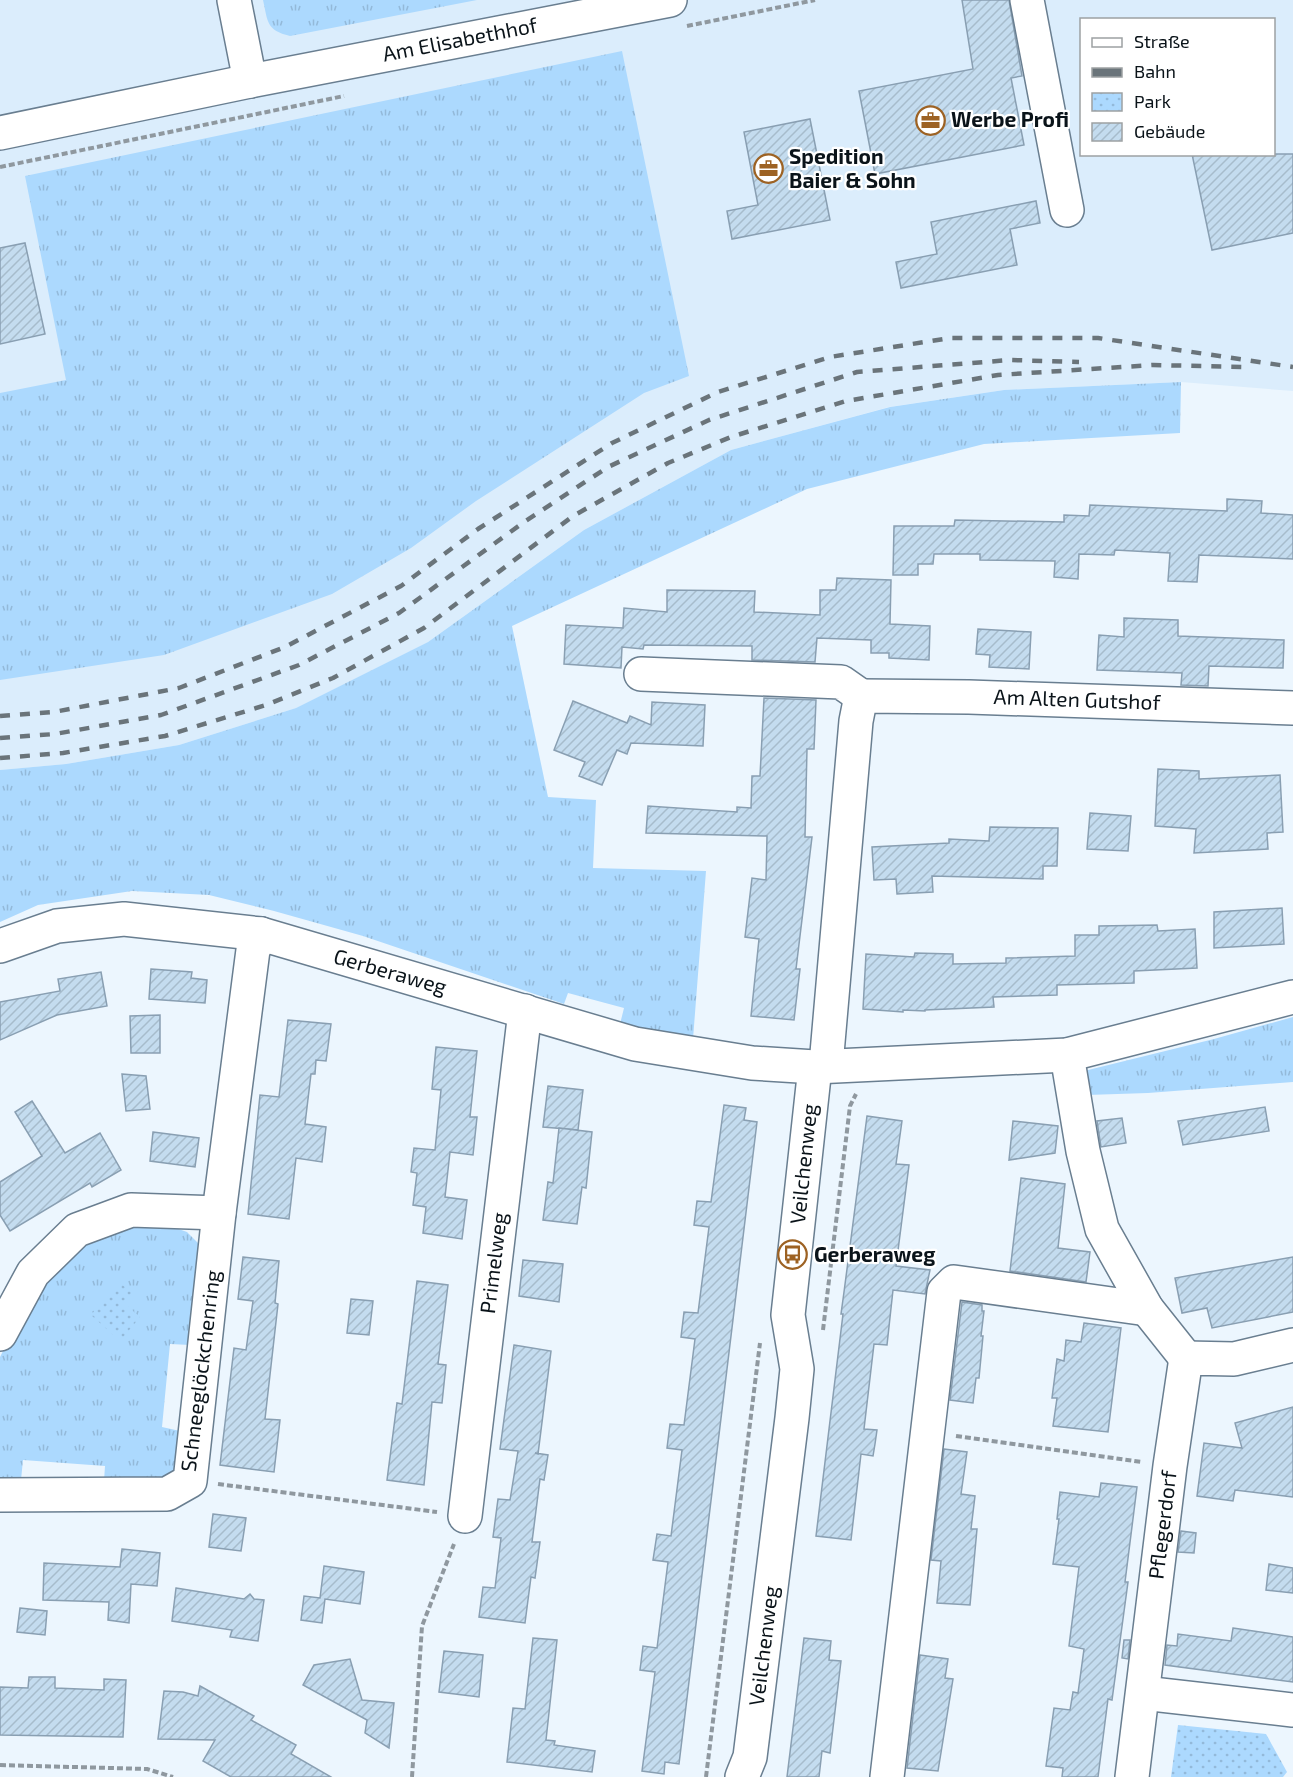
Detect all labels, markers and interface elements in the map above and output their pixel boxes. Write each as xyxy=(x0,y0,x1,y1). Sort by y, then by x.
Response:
street label: Am Elisabethhof xyxy=(380,11,540,66)
legend xyxy=(1080,18,1275,156)
text: Straße xyxy=(1134,30,1190,52)
text: Bahn xyxy=(1134,60,1176,82)
text: Park xyxy=(1134,90,1171,112)
office icon: Werbe Profi xyxy=(914,104,946,136)
place label: Werbe Profi xyxy=(951,106,1069,131)
text: Gebäude xyxy=(1134,120,1205,142)
place label: Spedition Baier & Sohn xyxy=(789,143,916,192)
office icon: Spedition Baier & Sohn xyxy=(752,153,784,185)
street label: Am Alten Gutshof xyxy=(993,683,1162,714)
street label: Gerberaweg xyxy=(331,943,450,999)
street label: Veilchenweg xyxy=(784,1102,821,1225)
street label: Primelweg xyxy=(474,1210,511,1315)
bus stop icon: Gerberaweg xyxy=(777,1239,809,1271)
place label: Gerberaweg xyxy=(814,1241,935,1266)
street label: Schneeglöckchenring xyxy=(175,1268,224,1473)
street label: Pflegerdorf xyxy=(1142,1468,1181,1581)
street label: Veilchenweg xyxy=(743,1584,782,1707)

